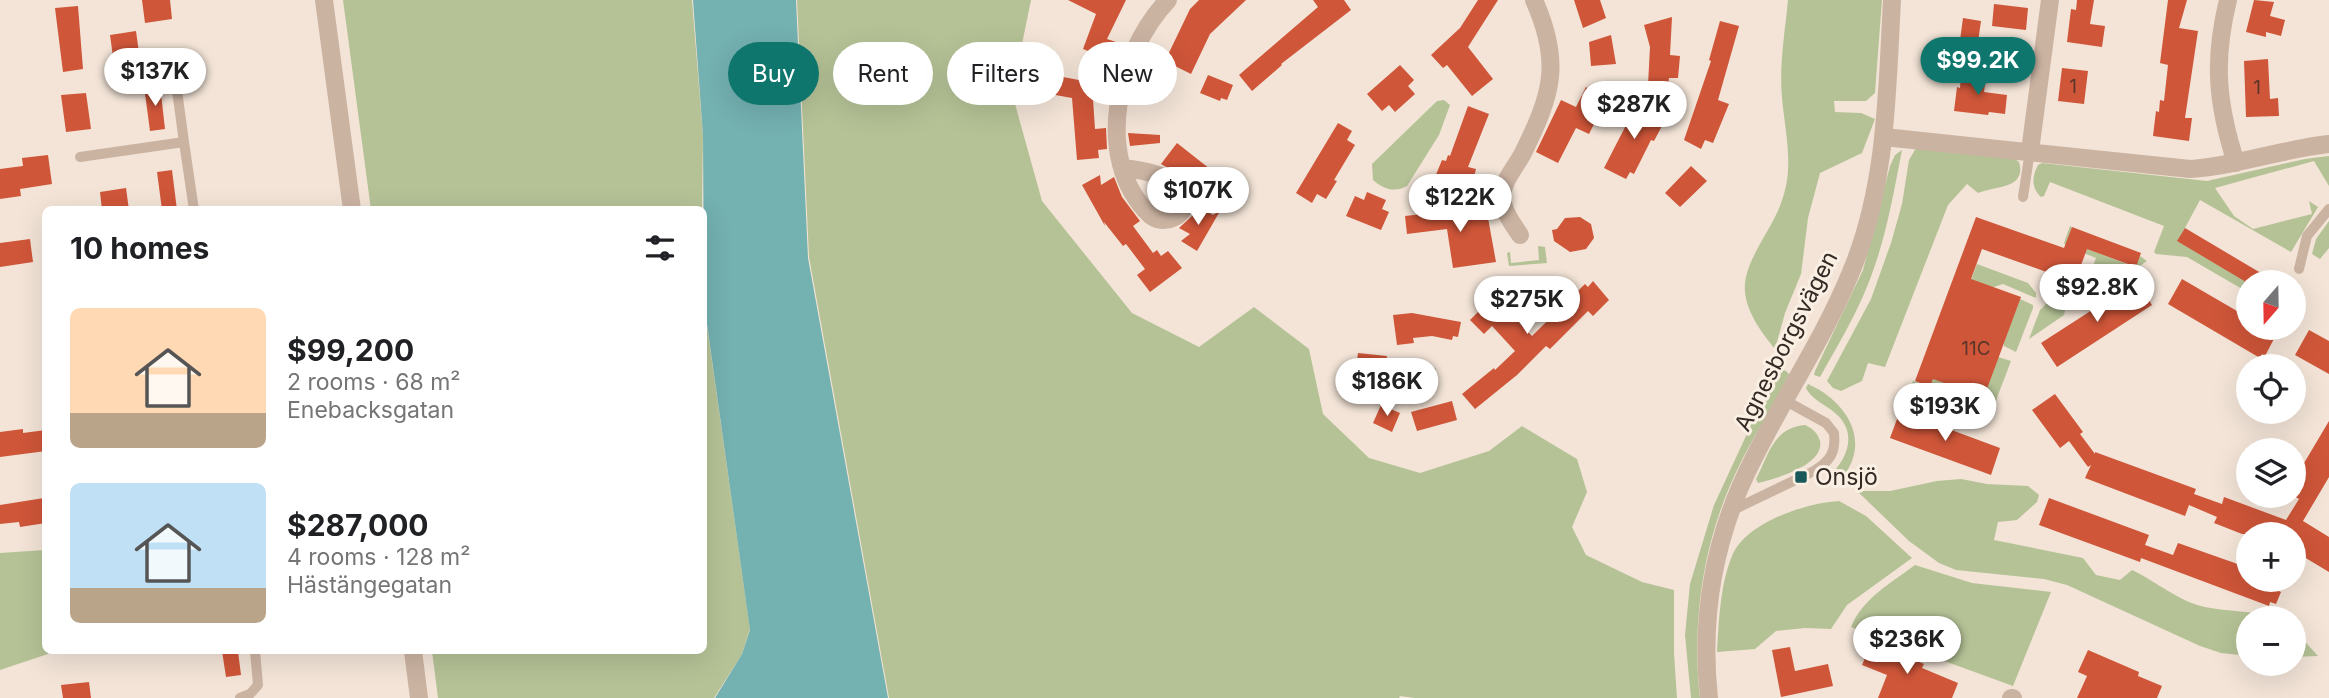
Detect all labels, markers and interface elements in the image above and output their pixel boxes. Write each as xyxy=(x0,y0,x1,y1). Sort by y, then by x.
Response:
pin: $99.2K xyxy=(1921,38,2035,97)
chip: Buy xyxy=(728,42,819,105)
chip: Rent xyxy=(833,42,933,105)
chip: Filters xyxy=(947,42,1064,105)
chip: New xyxy=(1078,42,1177,105)
text: $99.2K xyxy=(1937,46,2019,74)
pin: $137K xyxy=(106,48,204,108)
text: $137K xyxy=(120,57,190,85)
house number: 1 xyxy=(2069,75,2077,98)
house number: 1 xyxy=(2253,76,2261,99)
pin: $287K xyxy=(1585,82,1683,141)
text: $287K xyxy=(1597,90,1671,118)
pin: $107K xyxy=(1149,168,1247,227)
pin: $122K xyxy=(1411,174,1509,234)
text: $107K xyxy=(1163,176,1233,204)
text: $122K xyxy=(1425,183,1495,211)
icon: filters xyxy=(641,229,679,267)
text: 10 homes xyxy=(70,230,209,266)
street label: Agnesborgsvägen xyxy=(1729,246,1843,436)
pin: $92.8K xyxy=(2040,264,2154,324)
north arrow xyxy=(2236,270,2306,340)
map controls xyxy=(2236,270,2306,676)
text: $92.8K xyxy=(2055,273,2139,301)
pin: $275K xyxy=(1478,276,1576,336)
text: $275K xyxy=(1490,285,1564,313)
text: $99,200 xyxy=(287,332,414,368)
icon: home xyxy=(126,336,210,420)
house number: 11C xyxy=(1961,337,1991,360)
button: locate xyxy=(2236,354,2306,424)
pin: $186K xyxy=(1338,358,1436,418)
text: $186K xyxy=(1351,367,1423,395)
text: 2 rooms · 68 m² xyxy=(287,368,460,396)
pin: $193K xyxy=(1896,384,1994,443)
text: $193K xyxy=(1909,392,1981,420)
text: Enebacksgatan xyxy=(287,396,454,424)
button: layers xyxy=(2236,438,2306,508)
place label: Onsjö xyxy=(1815,463,1878,491)
marker: Onsjö xyxy=(1793,469,1809,485)
text: $287,000 xyxy=(287,507,429,543)
icon: home xyxy=(126,511,210,595)
button: + xyxy=(2236,522,2306,592)
text: 4 rooms · 128 m² xyxy=(287,543,470,571)
text: Hästängegatan xyxy=(287,571,452,599)
button: − xyxy=(2236,606,2306,676)
pin: $236K xyxy=(1858,616,1956,676)
text: $236K xyxy=(1869,625,1945,653)

